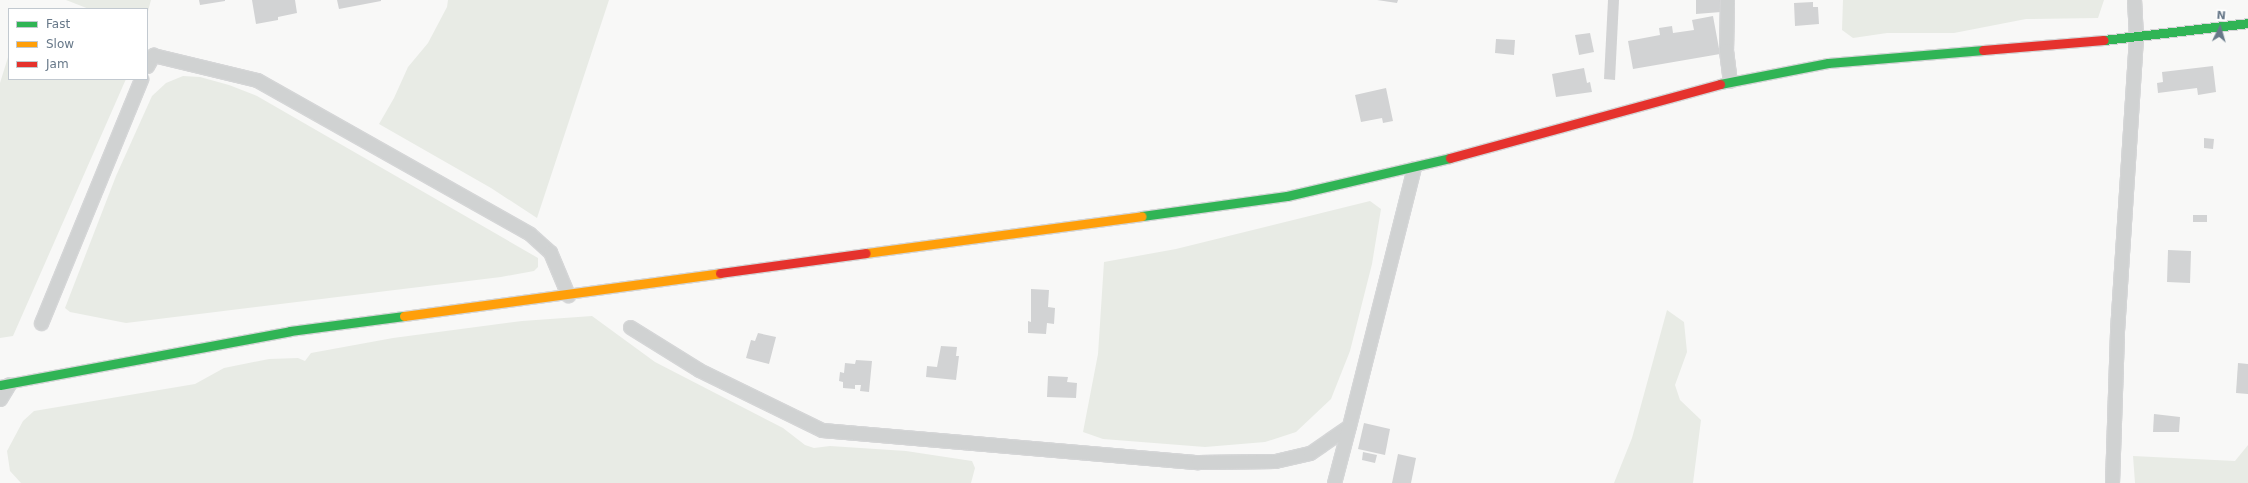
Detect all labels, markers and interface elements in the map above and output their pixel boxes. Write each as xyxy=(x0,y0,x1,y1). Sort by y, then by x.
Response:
legend xyxy=(8,8,148,80)
north arrow xyxy=(2200,8,2240,48)
text: N xyxy=(2216,9,2226,22)
text: Fast xyxy=(46,17,70,31)
text: Slow xyxy=(46,37,74,51)
text: Jam xyxy=(46,57,69,71)

